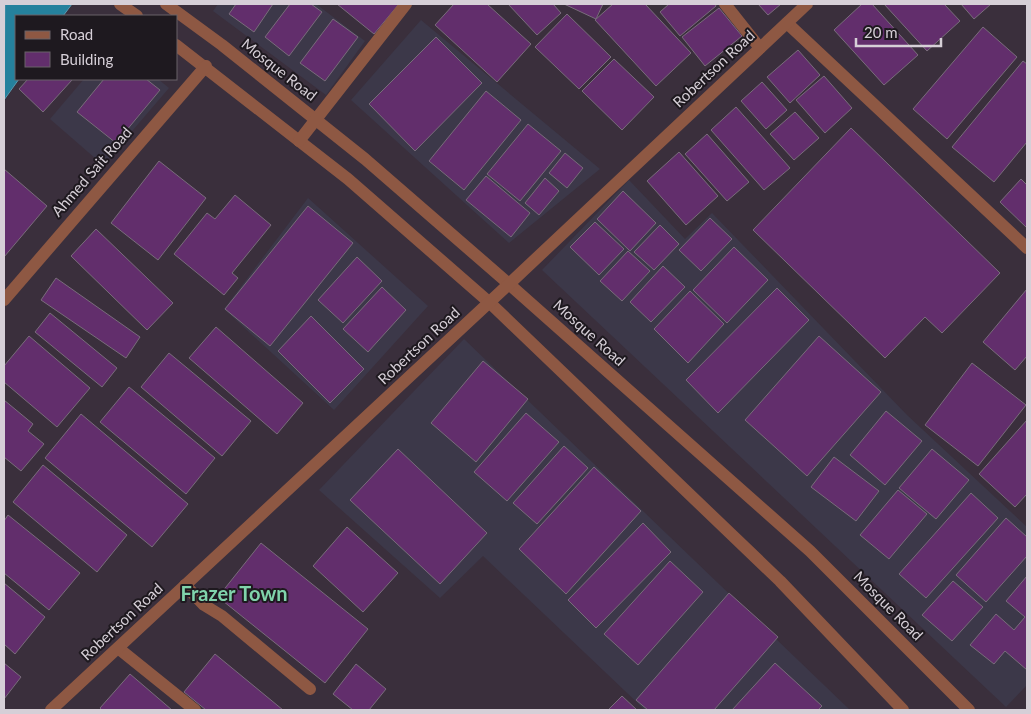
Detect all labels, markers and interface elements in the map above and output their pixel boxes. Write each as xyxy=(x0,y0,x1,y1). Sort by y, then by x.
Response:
legend xyxy=(15,15,178,80)
scale bar xyxy=(856,15,941,47)
text: 20 m xyxy=(864,23,898,41)
text: Road xyxy=(60,25,93,43)
street label: Robertson Road xyxy=(669,26,758,111)
street label: Mosque Road xyxy=(238,34,321,104)
text: Building xyxy=(60,50,113,68)
street label: Ahmed Sait Road xyxy=(48,123,135,220)
street label: Mosque Road xyxy=(550,295,629,369)
street label: Robertson Road xyxy=(374,303,463,388)
street label: Mosque Road xyxy=(850,567,927,644)
street label: Robertson Road xyxy=(77,579,166,664)
district label: Frazer Town xyxy=(180,581,288,605)

